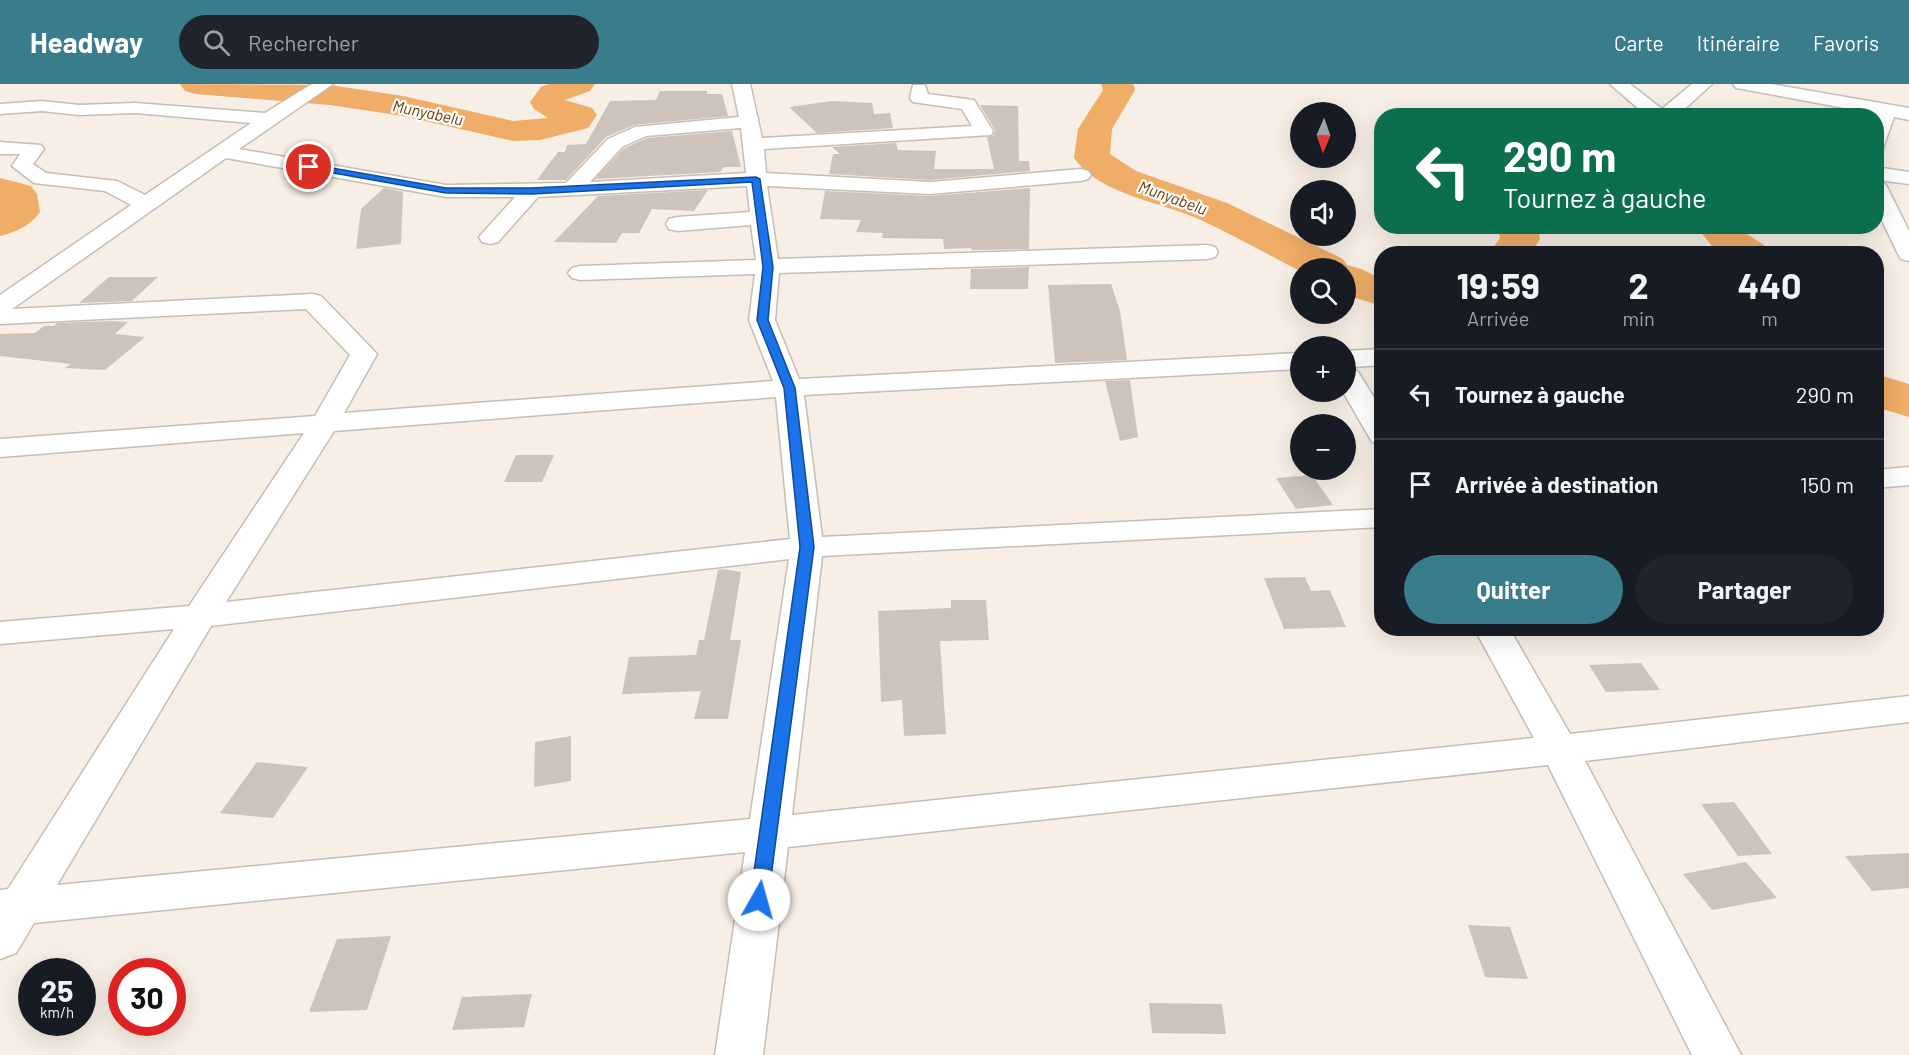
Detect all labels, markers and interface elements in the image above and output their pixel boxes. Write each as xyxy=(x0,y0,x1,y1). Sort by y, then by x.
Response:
search box xyxy=(179,15,599,69)
text: Headway xyxy=(30,25,143,59)
icon: search xyxy=(200,26,233,59)
text: Rechercher xyxy=(248,29,359,55)
text: Carte xyxy=(1614,30,1664,55)
text: Itinéraire xyxy=(1697,30,1780,55)
text: Favoris xyxy=(1813,30,1879,55)
water label: Munyabelu xyxy=(391,95,465,129)
north arrow xyxy=(1290,102,1356,168)
map controls xyxy=(1290,102,1356,480)
text: 290 m xyxy=(1503,130,1616,180)
icon: left xyxy=(1404,132,1482,210)
pin xyxy=(283,141,334,192)
icon: arrive xyxy=(292,150,325,183)
water label: Munyabelu xyxy=(1136,176,1210,218)
button: sound xyxy=(1290,180,1356,246)
text: Tournez à gauche xyxy=(1503,181,1706,213)
button: search xyxy=(1290,258,1356,324)
text: 19:59 xyxy=(1457,263,1540,306)
text: 2 xyxy=(1629,263,1649,306)
text: 440 xyxy=(1737,263,1802,306)
text: Arrivée xyxy=(1467,306,1529,330)
text: min xyxy=(1622,306,1655,330)
text: m xyxy=(1761,306,1778,330)
button: + xyxy=(1290,336,1356,402)
icon: left xyxy=(1404,378,1437,411)
text: Tournez à gauche xyxy=(1455,381,1625,407)
text: 290 m xyxy=(1796,381,1854,407)
button: − xyxy=(1290,414,1356,480)
icon: arrive xyxy=(1404,468,1437,501)
text: Arrivée à destination xyxy=(1455,471,1658,497)
text: 150 m xyxy=(1800,471,1854,497)
button: Quitter xyxy=(1404,555,1623,624)
button: Partager xyxy=(1635,555,1854,624)
position arrow xyxy=(727,868,791,932)
speed limit sign: 30 xyxy=(108,958,186,1036)
text: 25 xyxy=(41,972,73,1008)
text: km/h xyxy=(40,1003,74,1021)

